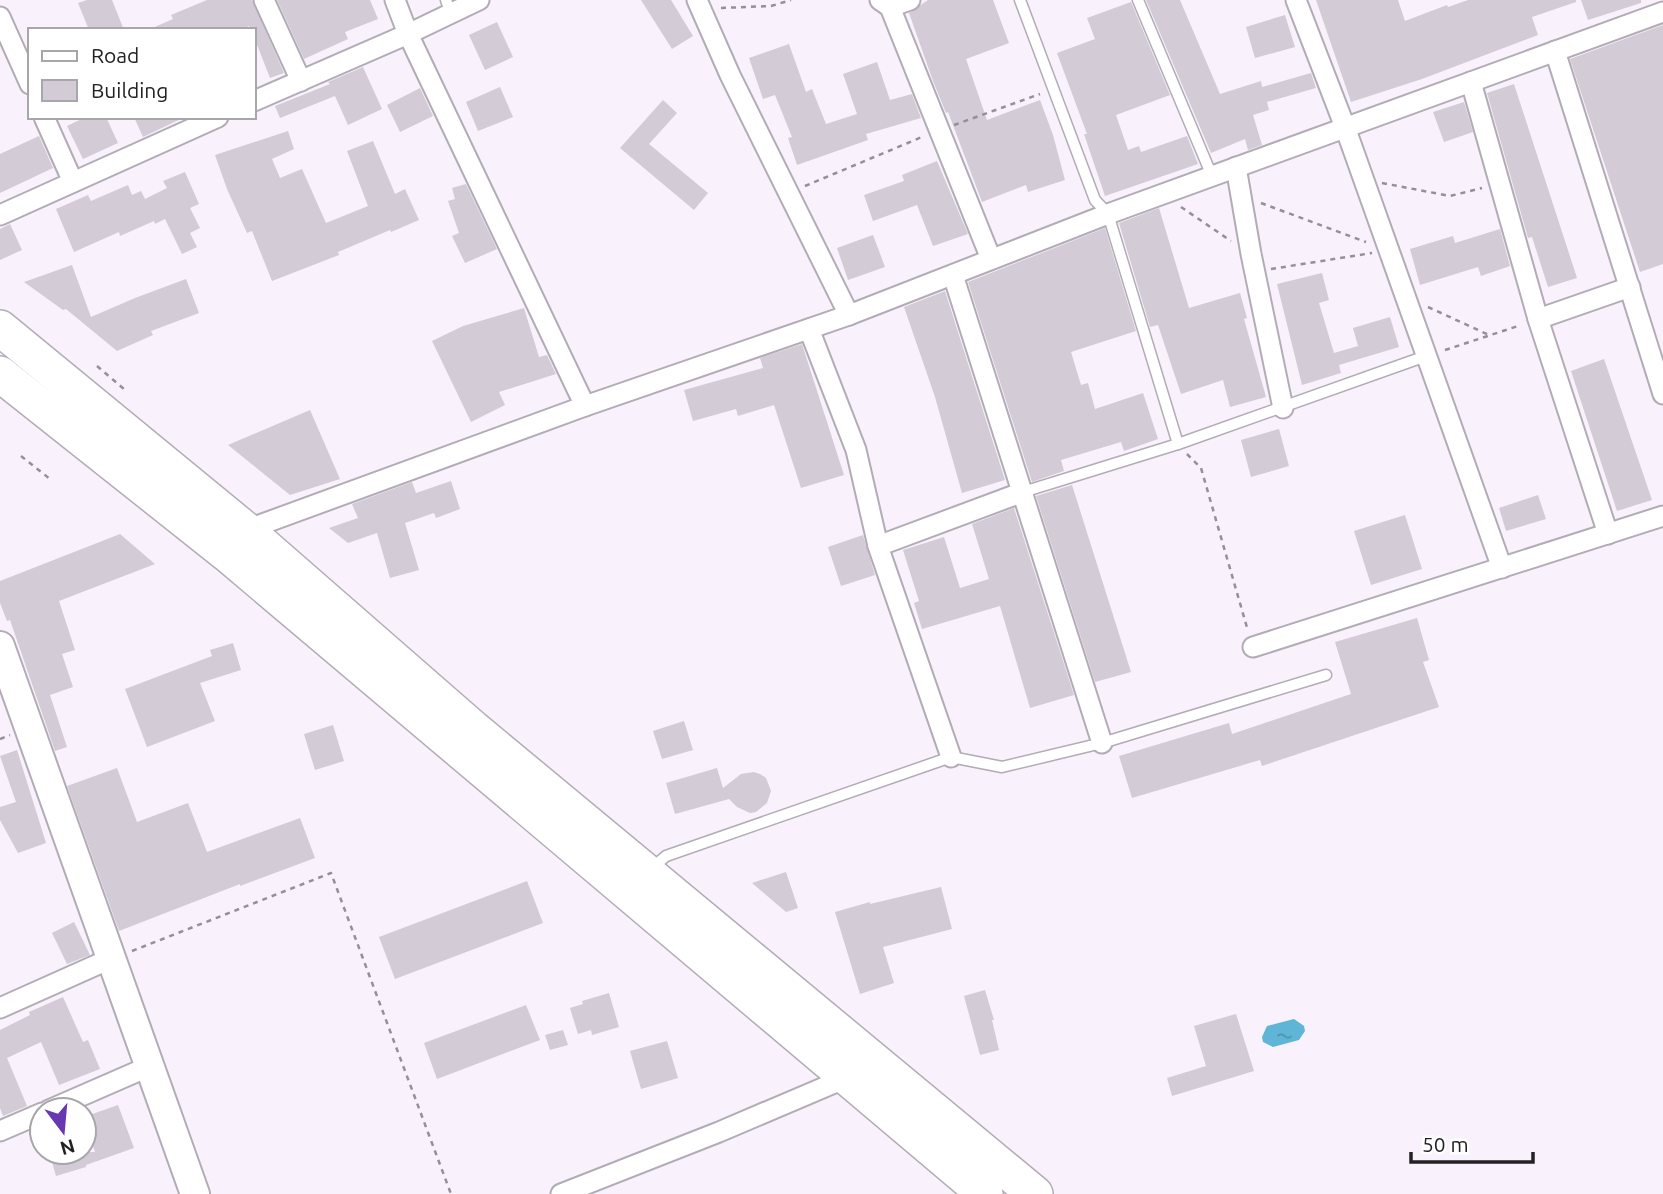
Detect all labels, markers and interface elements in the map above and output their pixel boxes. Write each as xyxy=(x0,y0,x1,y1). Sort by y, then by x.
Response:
legend xyxy=(28,28,256,119)
text: Road xyxy=(91,43,139,67)
text: Building xyxy=(91,78,168,102)
north arrow xyxy=(28,1096,98,1166)
scale bar xyxy=(1411,1120,1534,1164)
text: 50 m xyxy=(1422,1132,1469,1156)
text: N xyxy=(58,1135,78,1160)

